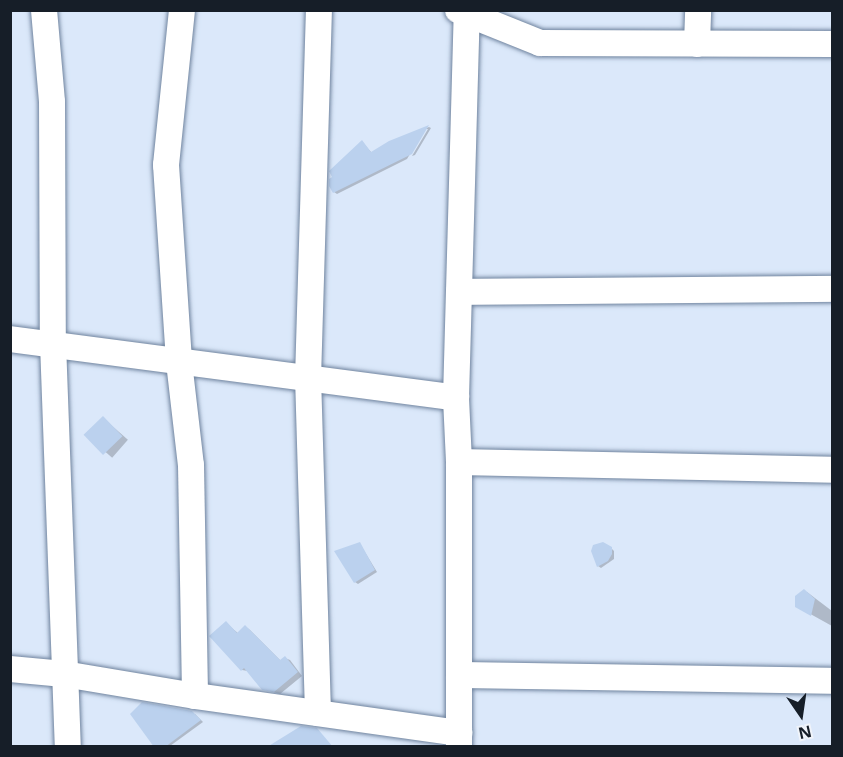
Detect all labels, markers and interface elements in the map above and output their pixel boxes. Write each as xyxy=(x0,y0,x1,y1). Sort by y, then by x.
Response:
north arrow xyxy=(771,685,831,745)
text: N xyxy=(796,720,814,745)

